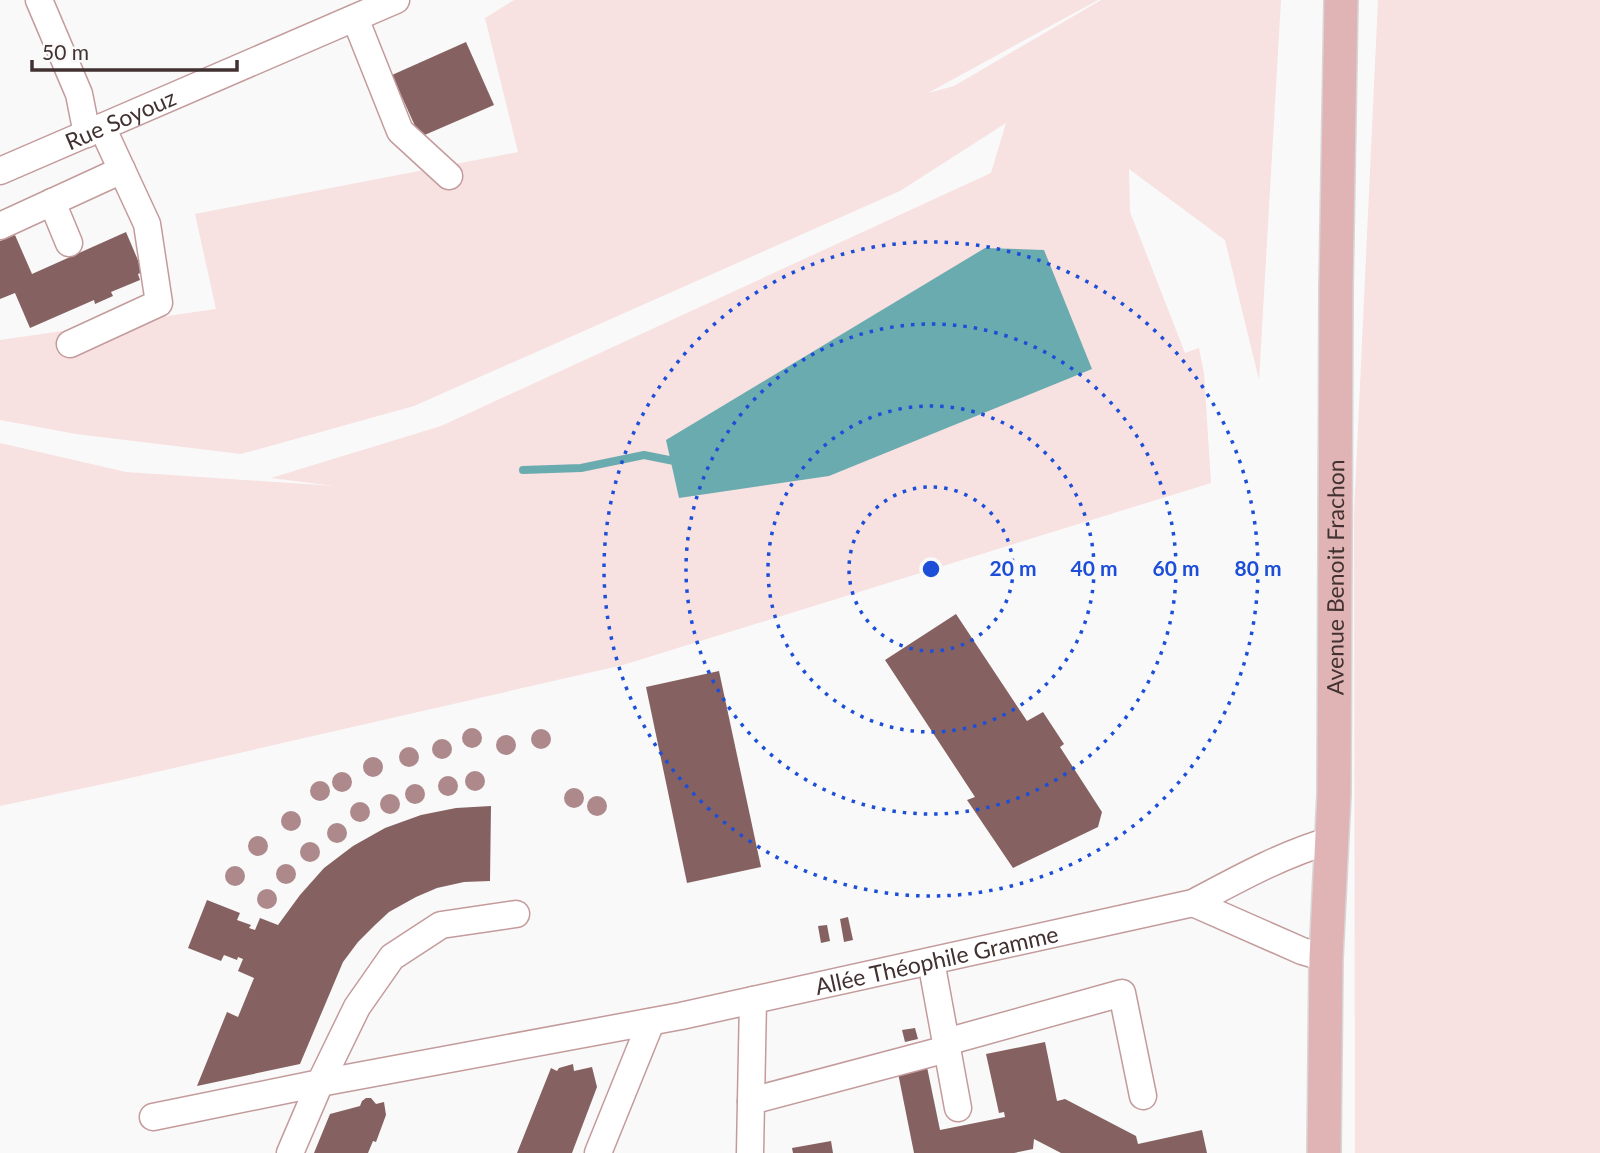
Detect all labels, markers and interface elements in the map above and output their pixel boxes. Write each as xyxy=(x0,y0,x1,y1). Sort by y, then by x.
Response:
scale bar xyxy=(32,28,236,72)
text: 50 m xyxy=(42,39,89,64)
street label: Rue Soyouz xyxy=(61,83,180,155)
street label: Avenue Benoit Frachon xyxy=(1320,459,1349,695)
text: 20 m xyxy=(989,555,1037,580)
text: 40 m xyxy=(1070,555,1118,580)
text: 60 m xyxy=(1152,555,1200,580)
text: 80 m xyxy=(1234,555,1282,580)
centre of rings xyxy=(919,557,943,581)
street label: Allée Théophile Gramme xyxy=(812,919,1061,1000)

